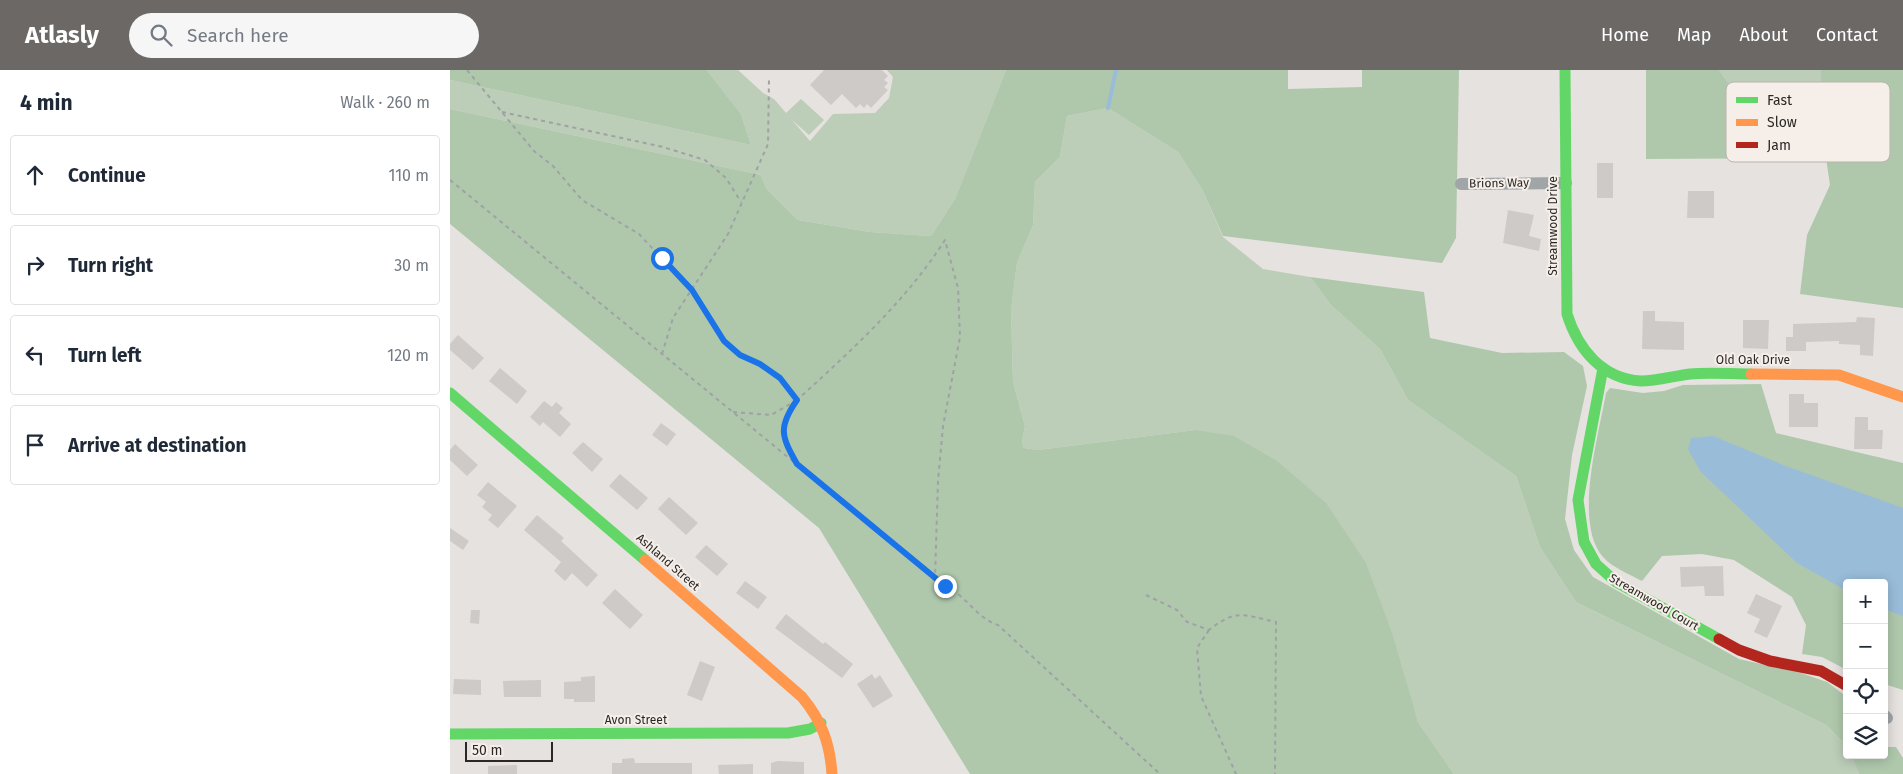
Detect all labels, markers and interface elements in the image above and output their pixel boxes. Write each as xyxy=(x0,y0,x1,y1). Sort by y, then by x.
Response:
search box xyxy=(129,13,479,58)
text: Atlasly xyxy=(25,21,99,49)
icon: search xyxy=(147,21,175,49)
text: Search here xyxy=(187,24,289,47)
text: Home xyxy=(1601,24,1649,46)
text: Map xyxy=(1677,24,1711,46)
text: About xyxy=(1739,24,1788,46)
text: Contact xyxy=(1816,24,1878,46)
legend xyxy=(1726,82,1890,162)
text: 4 min xyxy=(20,90,73,116)
text: Fast xyxy=(1767,92,1793,109)
text: Walk · 260 m xyxy=(340,93,430,112)
text: Slow xyxy=(1767,114,1797,131)
text: Jam xyxy=(1767,137,1791,154)
icon: ahead xyxy=(21,161,49,189)
text: Continue xyxy=(68,164,146,187)
text: 110 m xyxy=(388,166,429,185)
street label: Brions Way xyxy=(1469,175,1529,191)
street label: Streamwood Drive xyxy=(1546,176,1560,276)
route start xyxy=(651,247,674,270)
icon: right xyxy=(21,251,49,279)
text: Turn right xyxy=(68,254,153,277)
text: 30 m xyxy=(394,256,429,275)
icon: left xyxy=(21,341,49,369)
text: Turn left xyxy=(68,344,142,367)
text: 120 m xyxy=(387,346,429,365)
street label: Old Oak Drive xyxy=(1716,353,1790,367)
icon: arrive xyxy=(21,431,49,459)
text: Arrive at destination xyxy=(68,434,247,457)
street label: Ashland Street xyxy=(633,531,703,594)
street label: Streamwood Court xyxy=(1607,571,1702,634)
route end xyxy=(934,575,957,598)
map controls xyxy=(1843,579,1888,759)
button: + xyxy=(1843,579,1888,624)
button: − xyxy=(1843,624,1888,669)
button: locate xyxy=(1843,669,1888,714)
street label: Avon Street xyxy=(605,713,668,727)
button: layers xyxy=(1843,714,1888,759)
scale bar xyxy=(465,739,552,762)
text: 50 m xyxy=(472,742,503,759)

